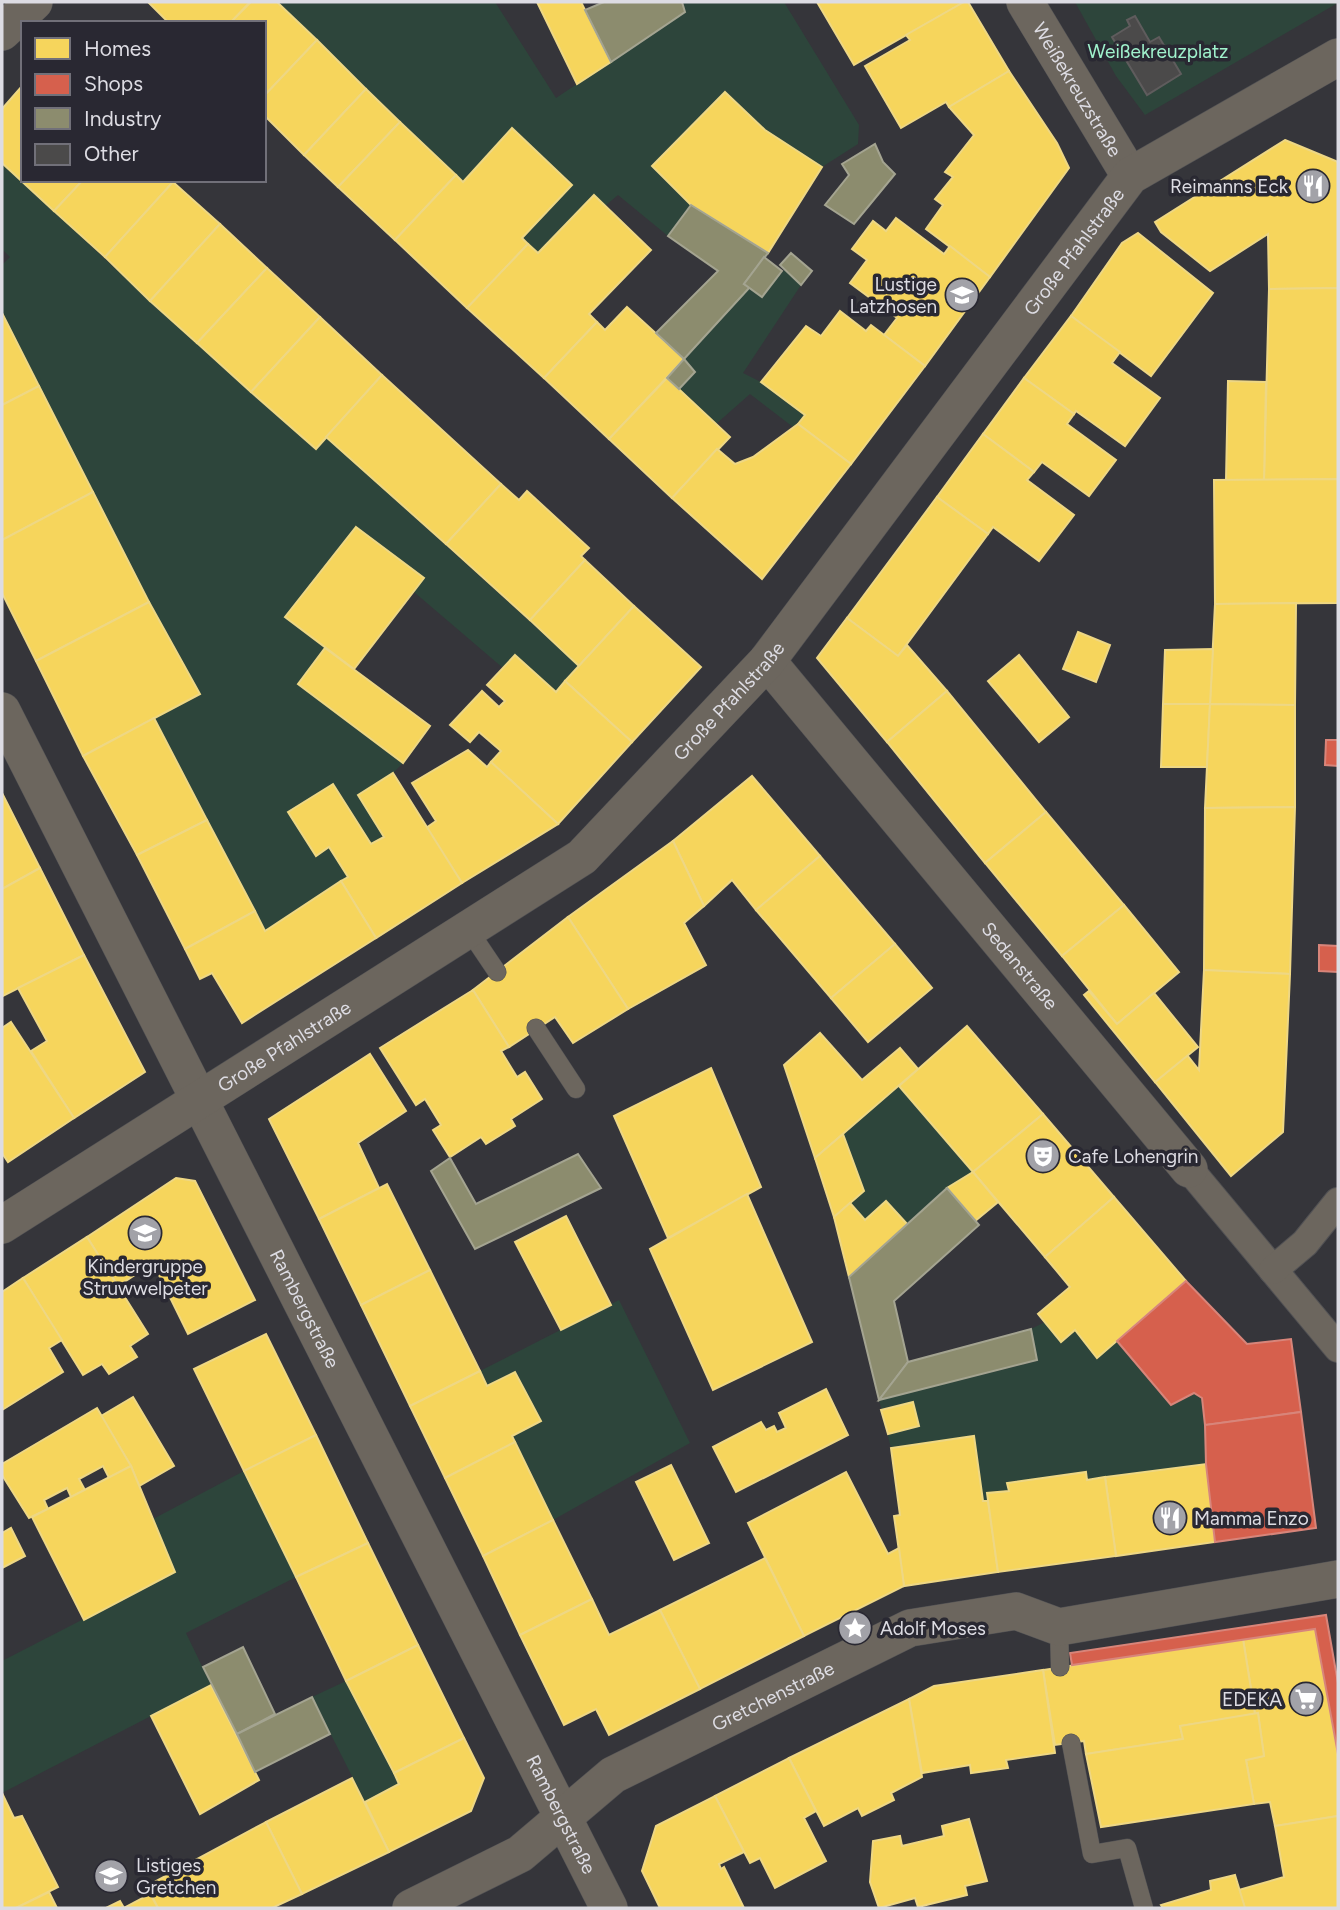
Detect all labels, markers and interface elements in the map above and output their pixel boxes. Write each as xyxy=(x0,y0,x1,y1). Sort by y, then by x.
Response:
street label: Weißekreuzstraße xyxy=(1028,18,1127,161)
legend xyxy=(21,21,266,182)
text: Homes xyxy=(84,36,151,61)
park label: Weißekreuzplatz xyxy=(1088,40,1228,63)
text: Shops xyxy=(84,71,143,96)
text: Industry xyxy=(84,106,161,131)
text: Other xyxy=(84,141,139,166)
restaurant icon: Reimanns Eck xyxy=(1294,167,1332,205)
place label: Reimanns Eck xyxy=(1170,175,1289,198)
street label: Große Pfahlstraße xyxy=(1018,183,1129,320)
place label: Lustige Latzhosen xyxy=(849,273,937,318)
school or university icon: Lustige Latzhosen xyxy=(943,276,981,314)
street label: Große Pfahlstraße xyxy=(668,637,789,765)
street label: Sedanstraße xyxy=(977,917,1063,1014)
street label: Große Pfahlstraße xyxy=(213,995,355,1097)
theatre icon: Cafe Lohengrin xyxy=(1024,1137,1062,1175)
place label: Cafe Lohengrin xyxy=(1068,1145,1198,1168)
school or university icon: Kindergruppe Struwwelpeter xyxy=(126,1214,164,1252)
street label: Rambergstraße xyxy=(265,1245,345,1372)
place label: Kindergruppe Struwwelpeter xyxy=(82,1255,208,1300)
restaurant icon: Mamma Enzo xyxy=(1151,1499,1189,1537)
place label: Mamma Enzo xyxy=(1194,1507,1309,1530)
place icon: Adolf Moses xyxy=(836,1609,874,1647)
place label: Adolf Moses xyxy=(880,1617,986,1640)
street label: Gretchenstraße xyxy=(708,1656,838,1736)
supermarket icon: EDEKA xyxy=(1287,1680,1325,1718)
place label: EDEKA xyxy=(1222,1688,1282,1711)
street label: Rambergstraße xyxy=(522,1751,601,1878)
place label: Listiges Gretchen xyxy=(136,1854,216,1899)
school or university icon: Listiges Gretchen xyxy=(92,1857,130,1895)

